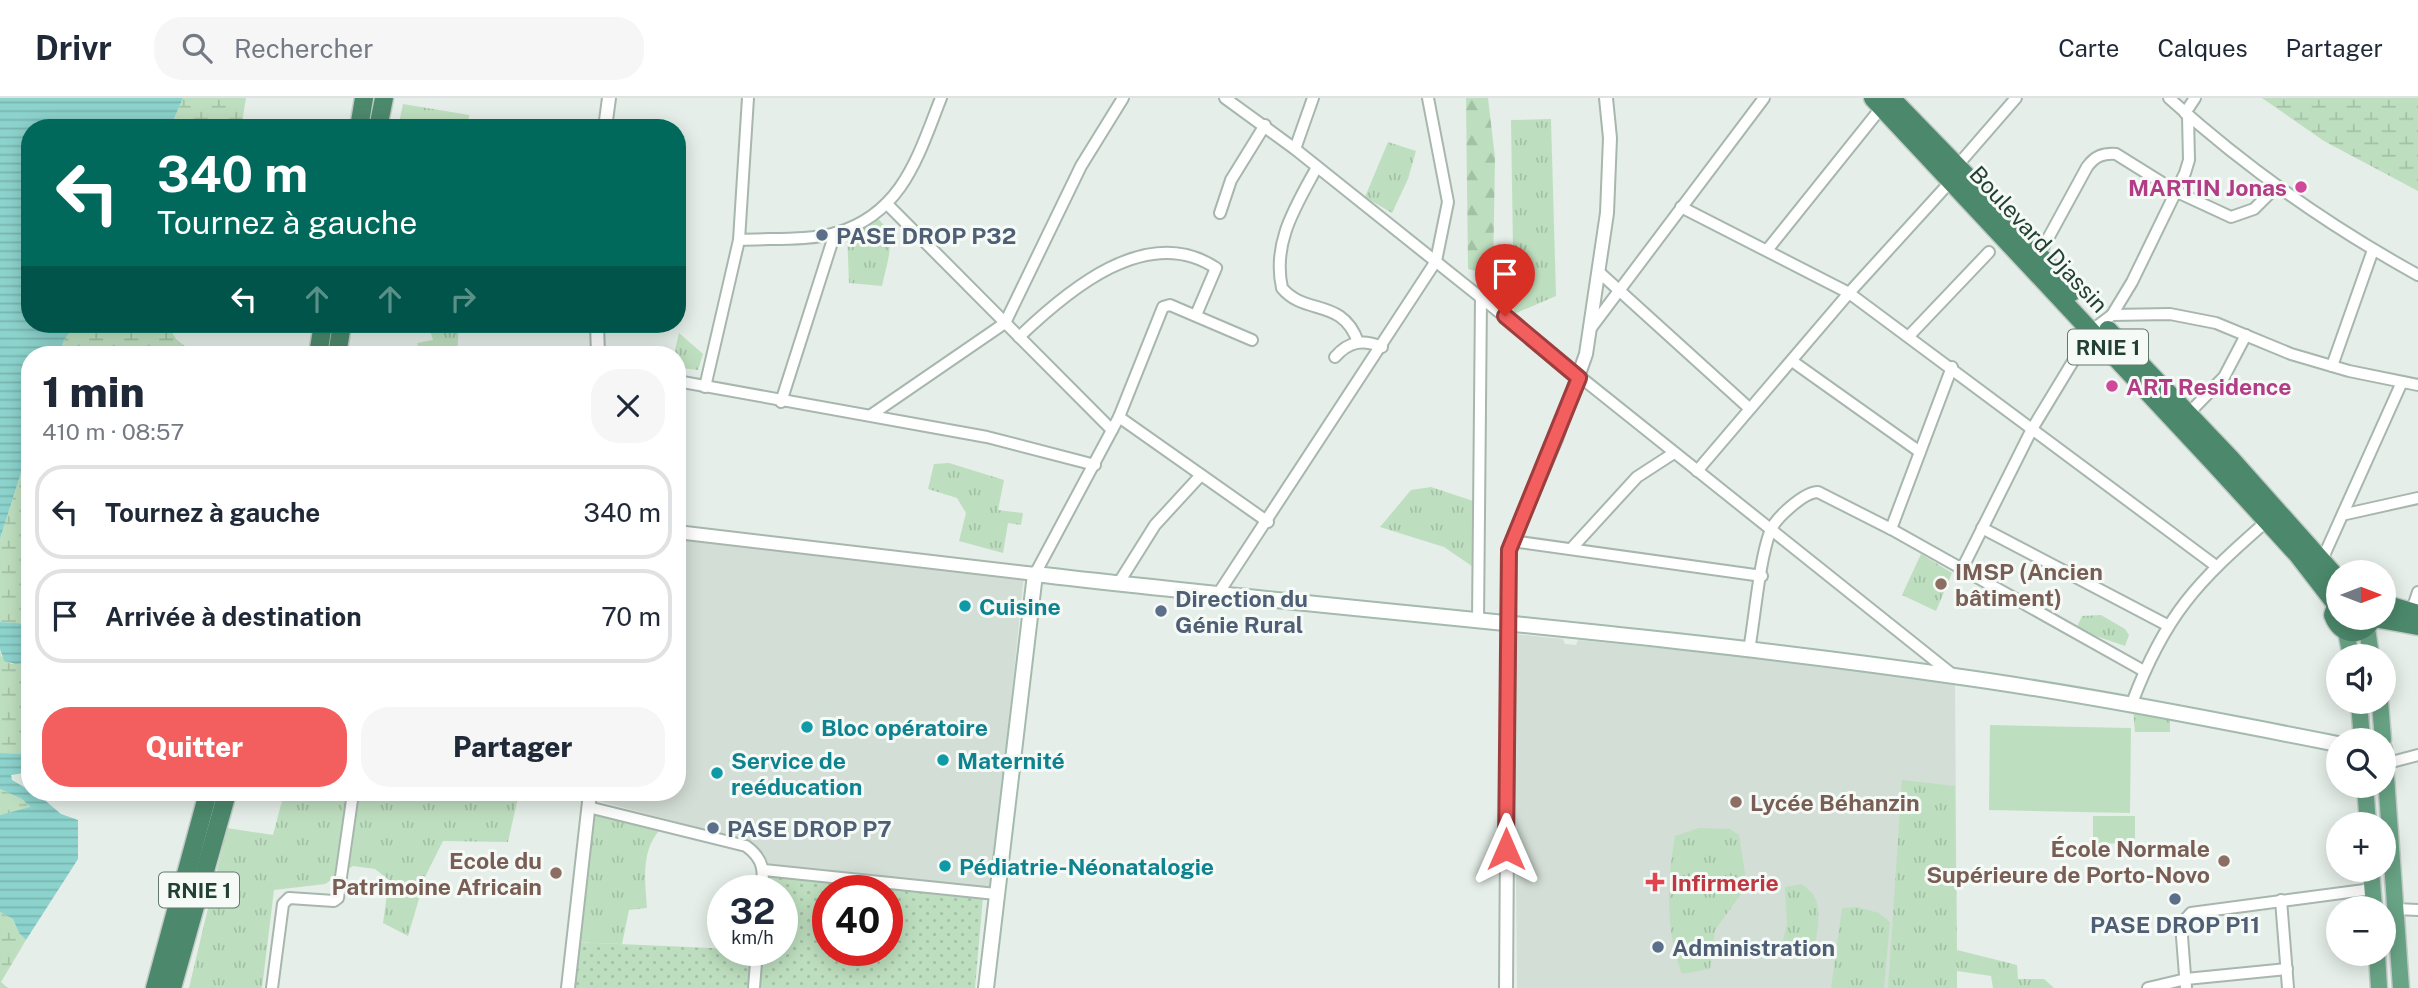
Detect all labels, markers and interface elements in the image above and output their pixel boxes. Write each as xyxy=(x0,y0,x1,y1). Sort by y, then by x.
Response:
search box xyxy=(154,17,644,80)
text: Drivr xyxy=(35,29,112,67)
icon: search xyxy=(178,29,216,67)
text: Rechercher xyxy=(234,33,373,64)
text: Carte xyxy=(2058,34,2119,62)
text: Calques xyxy=(2157,34,2248,62)
text: Partager xyxy=(2286,34,2383,62)
text: 340 m xyxy=(157,145,308,203)
icon: left xyxy=(42,147,133,238)
street label: Boulevard Djassin xyxy=(1964,160,2114,318)
place label: MARTIN Jonas xyxy=(2128,174,2287,201)
marker: MARTIN Jonas xyxy=(2293,179,2309,195)
text: Tournez à gauche xyxy=(157,204,417,241)
place label: PASE DROP P32 xyxy=(836,222,1016,249)
marker: PASE DROP P32 xyxy=(814,227,830,243)
pin xyxy=(1475,244,1535,316)
icon: arrive xyxy=(1486,255,1524,293)
icon: left xyxy=(225,280,263,318)
icon: ahead xyxy=(298,280,336,318)
icon: ahead xyxy=(371,280,409,318)
icon: right xyxy=(444,280,482,318)
road number: RNIE 1 xyxy=(2068,330,2148,364)
text: 1 min xyxy=(42,367,145,416)
button: close xyxy=(591,369,665,443)
place label: ART Residence xyxy=(2126,373,2292,400)
marker: ART Residence xyxy=(2104,378,2120,394)
text: 410 m · 08:57 xyxy=(42,418,184,445)
icon: left xyxy=(46,493,84,531)
text: Tournez à gauche xyxy=(105,497,320,528)
text: 340 m xyxy=(584,497,661,528)
place label: IMSP (Ancien bâtiment) xyxy=(1955,558,2103,611)
north arrow xyxy=(2326,560,2396,630)
map controls xyxy=(2326,560,2396,966)
marker: IMSP (Ancien bâtiment) xyxy=(1933,576,1949,592)
place label: Direction du Génie Rural xyxy=(1175,585,1308,638)
place label: Cuisine xyxy=(979,593,1061,620)
icon: arrive xyxy=(46,597,84,635)
marker: Cuisine xyxy=(957,598,973,614)
text: Arrivée à destination xyxy=(105,601,362,632)
text: 70 m xyxy=(601,601,661,632)
marker: Direction du Génie Rural xyxy=(1153,603,1169,619)
button: sound xyxy=(2326,644,2396,714)
button: Quitter xyxy=(42,707,347,787)
button: Partager xyxy=(361,707,665,787)
place label: Bloc opératoire xyxy=(821,714,988,741)
marker: Bloc opératoire xyxy=(799,719,815,735)
button: search xyxy=(2326,728,2396,798)
place label: Service de reéducation xyxy=(731,747,862,800)
place label: Maternité xyxy=(957,747,1065,774)
marker: Maternité xyxy=(935,752,951,768)
marker: Service de reéducation xyxy=(709,765,725,781)
place label: Lycée Béhanzin xyxy=(1750,789,1920,816)
marker: Lycée Béhanzin xyxy=(1728,794,1744,810)
position arrow xyxy=(1469,812,1543,886)
button: + xyxy=(2326,812,2396,882)
place label: PASE DROP P7 xyxy=(727,815,892,842)
marker: PASE DROP P7 xyxy=(705,820,721,836)
place label: École Normale Supérieure de Porto-Novo xyxy=(1926,835,2210,888)
place label: Ecole du Patrimoine Africain xyxy=(332,847,542,900)
place label: Pédiatrie-Néonatalogie xyxy=(959,853,1214,880)
marker: École Normale Supérieure de Porto-Novo xyxy=(2216,853,2232,869)
marker: Pédiatrie-Néonatalogie xyxy=(937,858,953,874)
marker: Ecole du Patrimoine Africain xyxy=(548,865,564,881)
place label: Infirmerie xyxy=(1671,869,1779,896)
road number: RNIE 1 xyxy=(159,872,239,908)
marker: Infirmerie xyxy=(1645,872,1665,892)
speed limit sign: 40 xyxy=(812,875,903,966)
text: 32 xyxy=(730,891,775,932)
marker: PASE DROP P11 xyxy=(2167,891,2183,907)
button: − xyxy=(2326,896,2396,966)
place label: PASE DROP P11 xyxy=(2090,911,2260,938)
text: km/h xyxy=(731,927,774,948)
place label: Administration xyxy=(1672,934,1835,961)
marker: Administration xyxy=(1650,939,1666,955)

